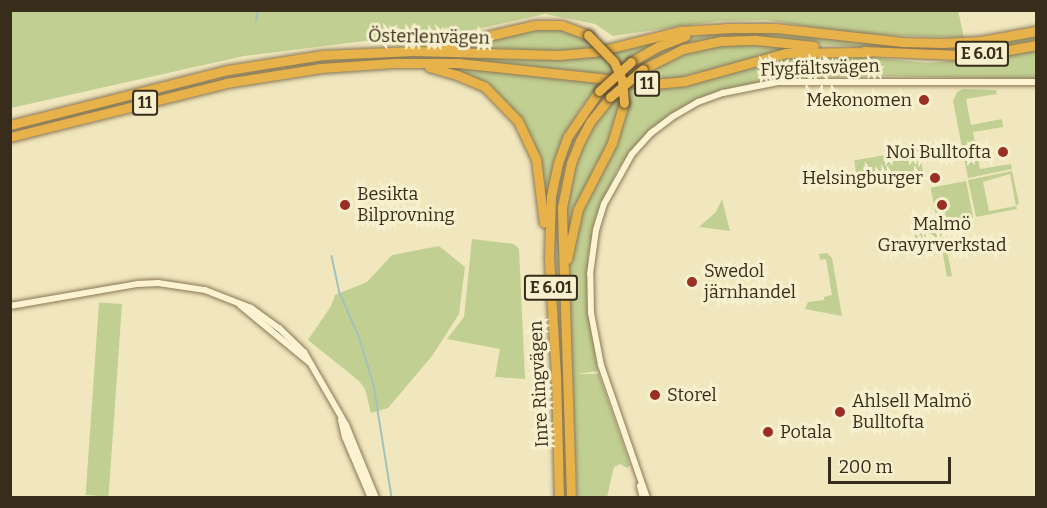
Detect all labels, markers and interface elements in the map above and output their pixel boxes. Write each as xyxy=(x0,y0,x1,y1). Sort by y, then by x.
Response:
street label: Österlenvägen xyxy=(368,25,490,49)
road number: E 6.01 xyxy=(954,41,1010,67)
street label: Flygfältsvägen xyxy=(760,55,880,81)
road number: 11 xyxy=(634,71,660,97)
place label: Mekonomen xyxy=(806,89,912,111)
road number: 11 xyxy=(132,90,158,116)
marker: Mekonomen xyxy=(917,93,931,107)
place label: Noi Bulltofta xyxy=(886,141,991,163)
marker: Noi Bulltofta xyxy=(996,145,1010,159)
place label: Helsingburger xyxy=(802,167,923,189)
marker: Helsingburger xyxy=(928,171,942,185)
place label: Besikta Bilprovning xyxy=(357,184,455,226)
marker: Besikta Bilprovning xyxy=(338,198,352,212)
marker: Malmö Gravyrverkstad xyxy=(935,198,949,212)
place label: Malmö Gravyrverkstad xyxy=(877,214,1007,256)
place label: Swedol järnhandel xyxy=(704,261,796,304)
road number: E 6.01 xyxy=(522,275,580,301)
marker: Swedol järnhandel xyxy=(685,275,699,289)
street label: Inre Ringvägen xyxy=(525,320,553,448)
place label: Storel xyxy=(667,384,717,406)
marker: Storel xyxy=(648,388,662,402)
place label: Ahlsell Malmö Bulltofta xyxy=(852,391,972,434)
marker: Ahlsell Malmö Bulltofta xyxy=(833,405,847,419)
place label: Potala xyxy=(780,421,832,443)
marker: Potala xyxy=(761,425,775,439)
scale bar xyxy=(831,445,954,483)
text: 200 m xyxy=(839,456,893,478)

